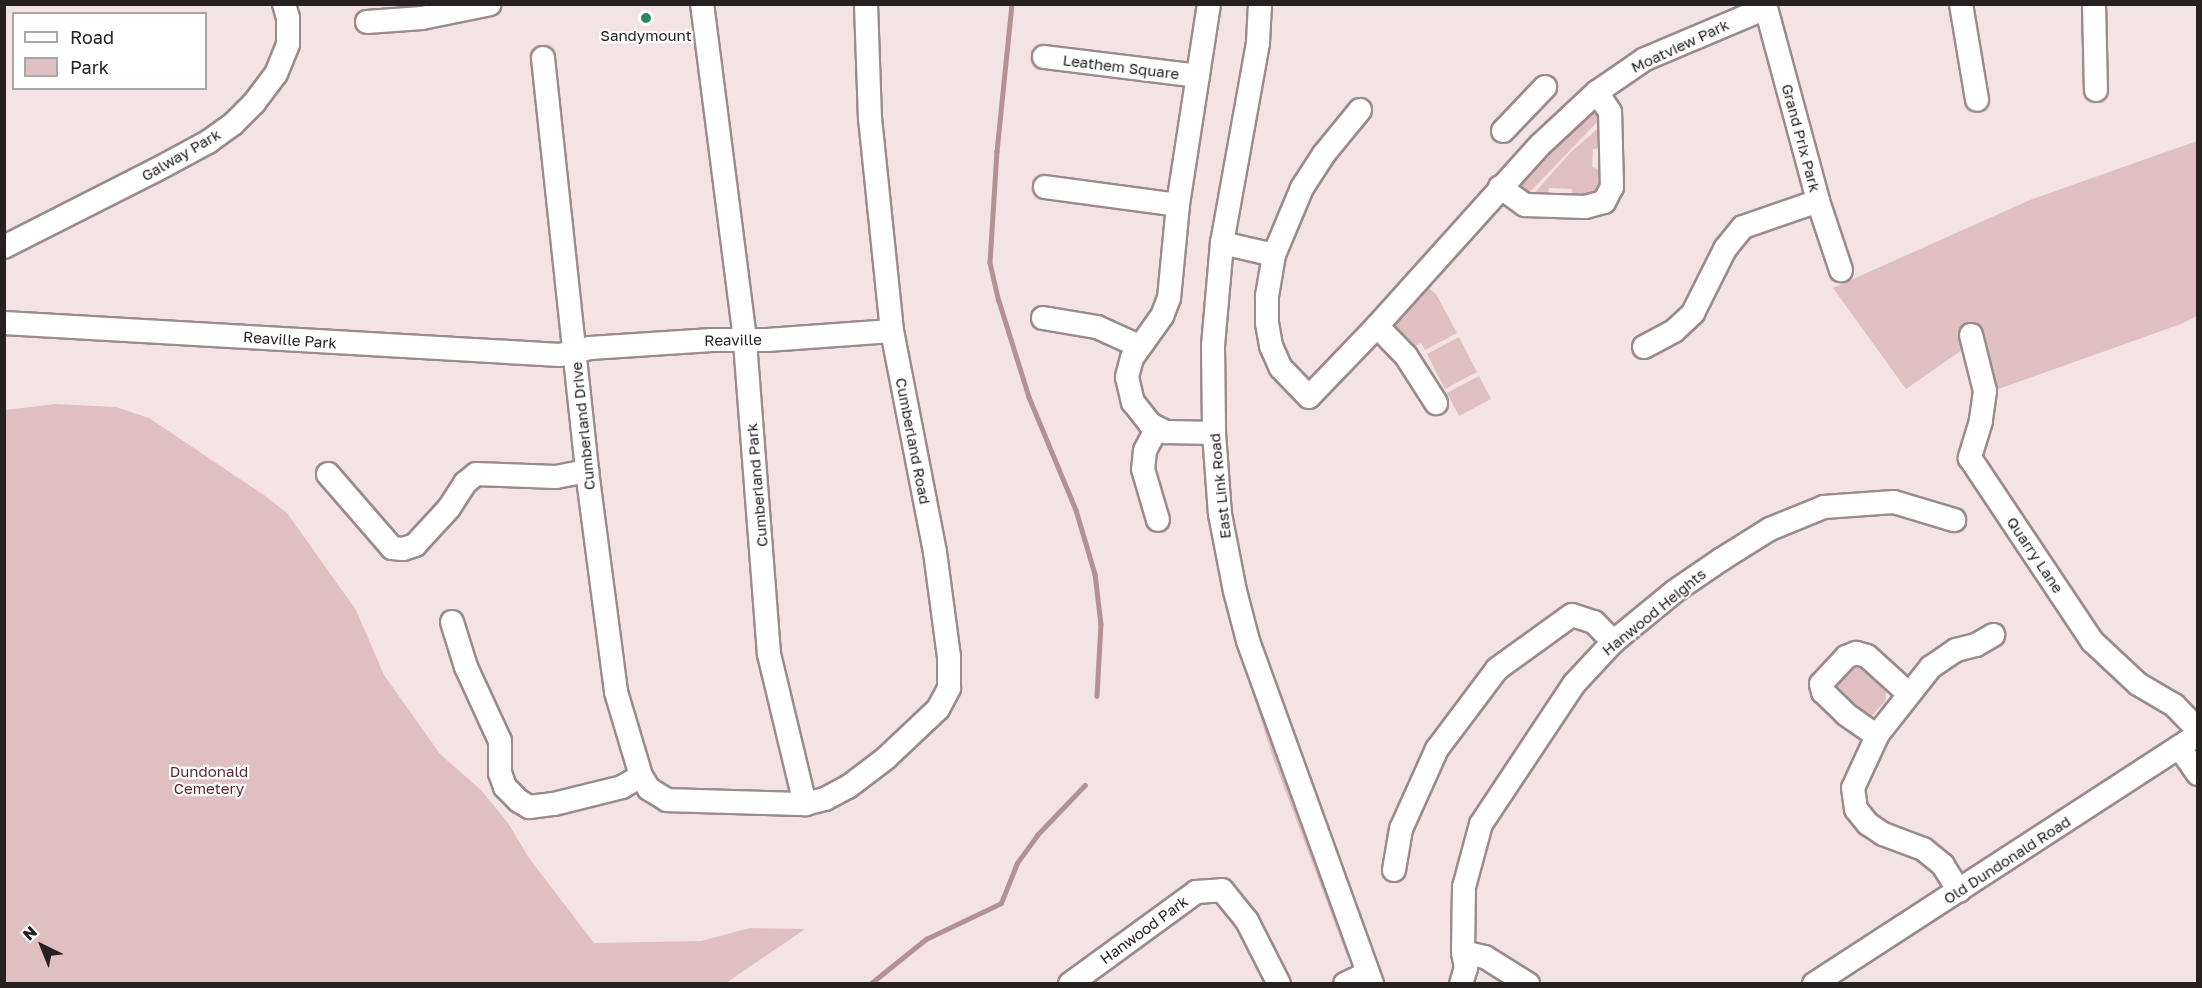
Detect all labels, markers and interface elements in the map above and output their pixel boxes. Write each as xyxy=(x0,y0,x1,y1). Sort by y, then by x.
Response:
marker: Sandymount xyxy=(639,11,653,25)
legend xyxy=(12,12,207,90)
street label: Moatview Park xyxy=(1628,15,1732,77)
text: Road xyxy=(70,26,114,48)
place label: Sandymount xyxy=(600,27,692,45)
street label: Leathem Square xyxy=(1062,51,1180,83)
text: Park xyxy=(70,56,109,78)
street label: Grand Prix Park xyxy=(1778,82,1824,194)
street label: Galway Park xyxy=(138,125,224,185)
street label: Reaville Park xyxy=(243,328,337,352)
street label: Reaville xyxy=(704,330,762,350)
street label: Cumberland Drive xyxy=(567,361,599,491)
street label: Cumberland Road xyxy=(892,376,934,506)
street label: Cumberland Park xyxy=(743,422,771,548)
street label: East Link Road xyxy=(1206,432,1234,540)
street label: Quarry Lane xyxy=(2003,513,2067,597)
street label: Hanwood Heights xyxy=(1598,565,1710,659)
park label: Dundonald Cemetery xyxy=(170,762,248,797)
street label: Old Dundonald Road xyxy=(1940,812,2074,908)
street label: Hanwood Park xyxy=(1096,892,1192,968)
north arrow xyxy=(12,916,72,976)
text: N xyxy=(18,921,41,944)

